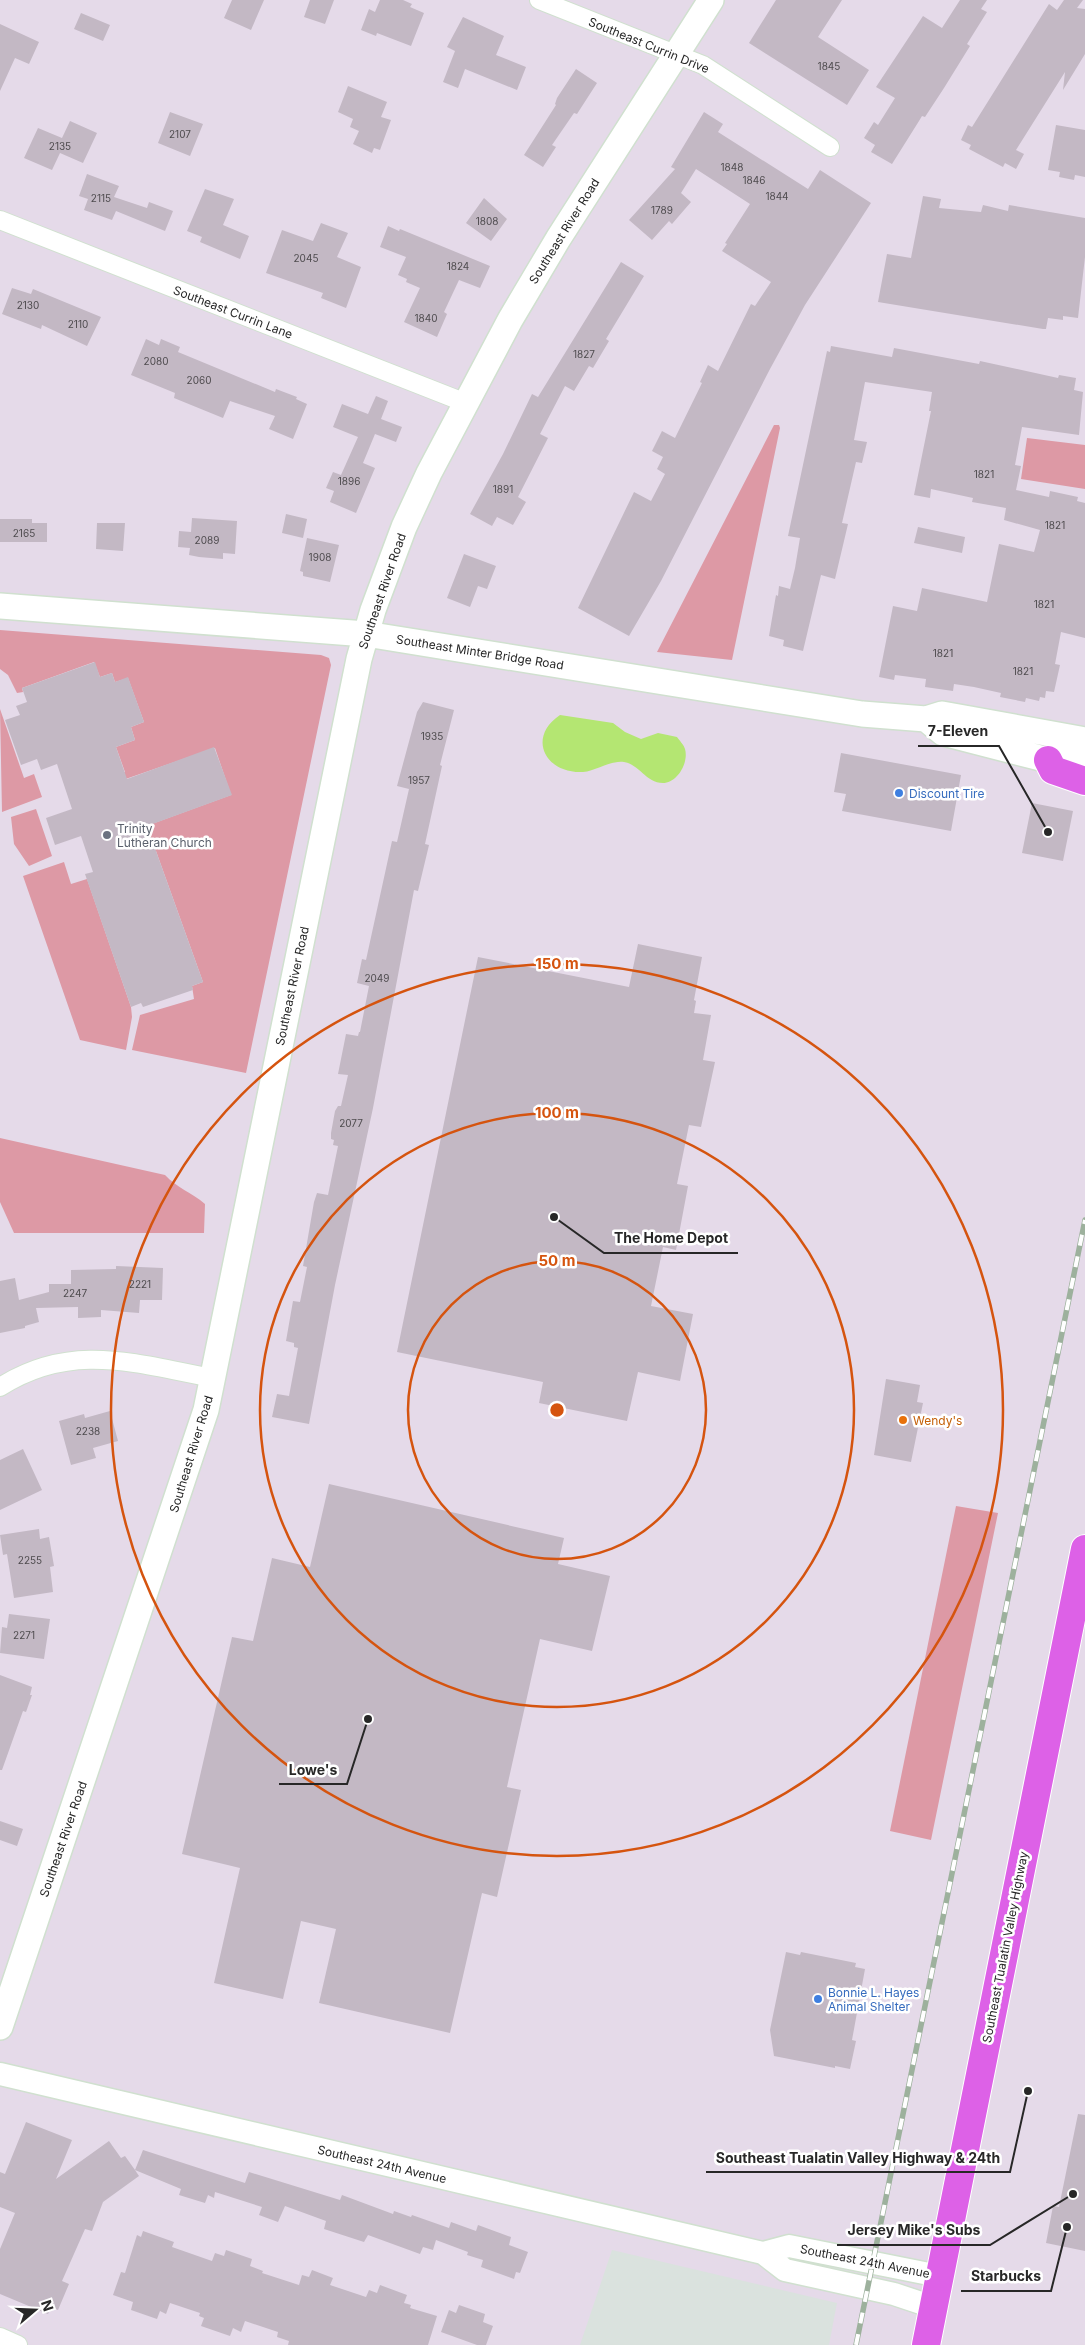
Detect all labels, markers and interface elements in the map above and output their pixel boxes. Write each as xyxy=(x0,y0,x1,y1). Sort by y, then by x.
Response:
street label: Southeast Currin Drive xyxy=(586,14,712,76)
house number: 1845 xyxy=(818,60,840,72)
house number: 2107 xyxy=(169,128,191,140)
house number: 2135 xyxy=(49,140,71,152)
house number: 1848 xyxy=(721,161,743,173)
house number: 1846 xyxy=(743,174,765,186)
street label: Southeast River Road xyxy=(525,176,603,286)
house number: 1844 xyxy=(765,190,789,202)
house number: 2115 xyxy=(91,192,111,204)
house number: 1789 xyxy=(651,204,673,216)
house number: 1808 xyxy=(476,215,498,227)
house number: 2045 xyxy=(294,252,318,264)
house number: 1824 xyxy=(447,260,469,272)
street label: Southeast Currin Lane xyxy=(171,282,295,342)
house number: 2130 xyxy=(17,299,39,311)
house number: 1840 xyxy=(414,312,438,324)
house number: 2110 xyxy=(68,318,88,330)
house number: 1827 xyxy=(573,348,595,360)
house number: 2080 xyxy=(144,355,168,367)
house number: 2060 xyxy=(187,374,211,386)
house number: 1821 xyxy=(974,468,994,480)
house number: 1896 xyxy=(338,475,360,487)
house number: 1891 xyxy=(493,483,513,495)
house number: 1821 xyxy=(1045,519,1065,531)
house number: 2165 xyxy=(13,527,35,539)
street label: Southeast River Road xyxy=(355,531,409,651)
house number: 2089 xyxy=(195,534,219,546)
house number: 1908 xyxy=(309,551,331,563)
house number: 1821 xyxy=(1034,598,1054,610)
street label: Southeast Minter Bridge Road xyxy=(395,631,565,673)
house number: 1821 xyxy=(933,647,953,659)
house number: 1821 xyxy=(1013,665,1033,677)
callout: 7-Eleven xyxy=(918,717,999,746)
text: 7-Eleven xyxy=(928,722,988,739)
house number: 1935 xyxy=(421,730,443,742)
house number: 1957 xyxy=(408,774,430,786)
place label: Discount Tire xyxy=(909,786,984,801)
marker: Discount Tire xyxy=(893,787,905,799)
place label: Trinity Lutheran Church xyxy=(117,821,212,850)
marker: Trinity Lutheran Church xyxy=(101,829,113,841)
street label: Southeast River Road xyxy=(272,925,312,1047)
text: 150 m xyxy=(535,954,579,973)
house number: 2049 xyxy=(364,972,390,984)
text: 100 m xyxy=(535,1103,579,1122)
house number: 2077 xyxy=(339,1117,363,1129)
callout: The Home Depot xyxy=(604,1224,738,1253)
text: The Home Depot xyxy=(614,1229,728,1246)
text: 50 m xyxy=(539,1251,575,1270)
house number: 2221 xyxy=(129,1278,151,1290)
house number: 2247 xyxy=(63,1287,87,1299)
street label: Southeast River Road xyxy=(166,1394,216,1514)
centre of rings xyxy=(548,1401,566,1419)
place label: Wendy's xyxy=(913,1413,962,1428)
marker: Wendy's xyxy=(897,1414,909,1426)
house number: 2238 xyxy=(76,1425,100,1437)
house number: 2255 xyxy=(18,1554,42,1566)
house number: 2271 xyxy=(13,1629,35,1641)
callout: Lowe's xyxy=(279,1755,347,1784)
text: Lowe's xyxy=(289,1761,337,1778)
street label: Southeast River Road xyxy=(36,1779,90,1899)
street label: Southeast Tualatin Valley Highway xyxy=(979,1850,1031,2044)
place label: Bonnie L. Hayes Animal Shelter xyxy=(828,1985,919,2014)
marker: Bonnie L. Hayes Animal Shelter xyxy=(812,1993,824,2005)
street label: Southeast 24th Avenue xyxy=(316,2142,448,2186)
callout: Southeast Tualatin Valley Highway & 24th xyxy=(706,2143,1010,2172)
text: Southeast Tualatin Valley Highway & 24th xyxy=(716,2149,1000,2166)
callout: Jersey Mike's Subs xyxy=(837,2216,990,2245)
text: Jersey Mike's Subs xyxy=(848,2221,981,2238)
street label: Southeast 24th Avenue xyxy=(799,2241,931,2281)
callout: Starbucks xyxy=(961,2262,1051,2291)
text: Starbucks xyxy=(971,2267,1041,2284)
north arrow xyxy=(10,2285,60,2335)
text: N xyxy=(38,2298,58,2313)

